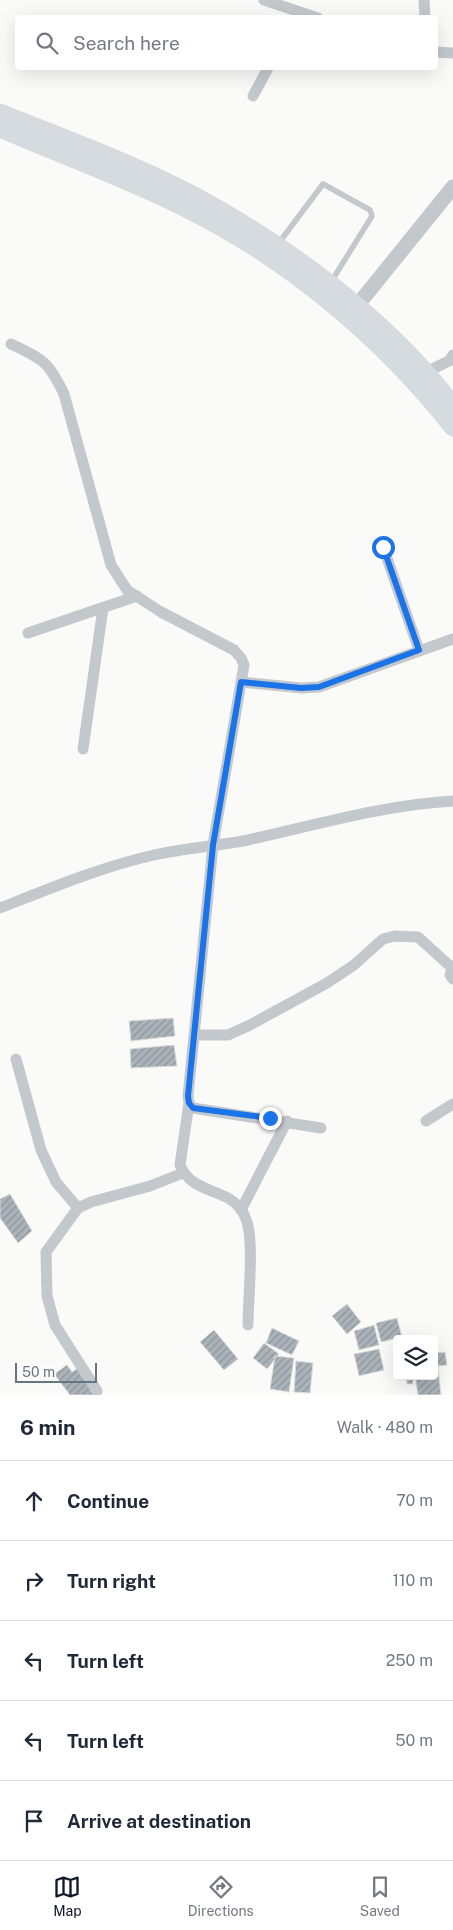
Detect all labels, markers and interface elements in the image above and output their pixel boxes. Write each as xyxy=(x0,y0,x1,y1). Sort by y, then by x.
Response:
search box xyxy=(15,15,438,70)
icon: search xyxy=(33,29,61,57)
text: Search here xyxy=(73,32,180,54)
route start xyxy=(372,536,395,559)
route end xyxy=(259,1107,282,1130)
map controls xyxy=(393,1335,438,1380)
button: layers xyxy=(393,1335,438,1380)
scale bar xyxy=(15,1360,98,1383)
text: 50 m xyxy=(22,1364,55,1380)
text: 6 min xyxy=(20,1415,76,1440)
text: Walk · 480 m xyxy=(337,1418,433,1437)
icon: ahead xyxy=(20,1487,48,1515)
text: Continue xyxy=(67,1490,149,1512)
text: 70 m xyxy=(396,1491,433,1510)
icon: right xyxy=(20,1567,48,1595)
text: Turn right xyxy=(67,1570,156,1592)
text: 110 m xyxy=(392,1571,433,1590)
icon: left xyxy=(20,1647,48,1675)
text: Turn left xyxy=(67,1650,144,1672)
text: 250 m xyxy=(386,1651,433,1670)
icon: left xyxy=(20,1727,48,1755)
text: Turn left xyxy=(67,1730,144,1752)
text: 50 m xyxy=(395,1731,433,1750)
icon: arrive xyxy=(20,1807,48,1835)
text: Arrive at destination xyxy=(67,1810,251,1832)
tab: Map xyxy=(53,1873,82,1919)
tab: Directions xyxy=(188,1873,254,1919)
tab: Saved xyxy=(360,1873,400,1919)

